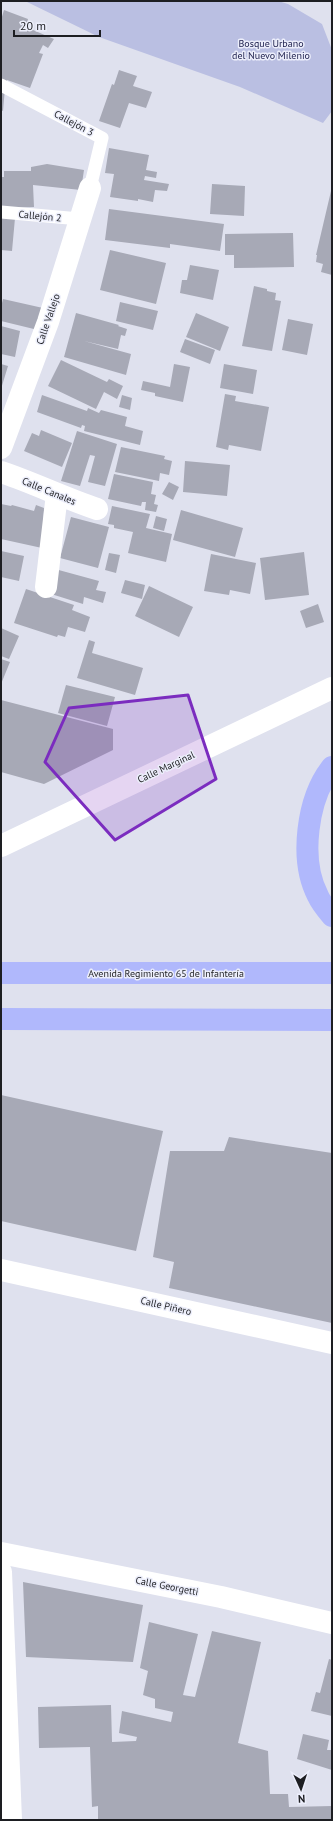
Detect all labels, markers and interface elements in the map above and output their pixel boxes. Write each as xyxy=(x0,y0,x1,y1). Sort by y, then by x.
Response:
scale bar xyxy=(14,12,100,38)
text: 20 m xyxy=(20,18,46,33)
park label: Bosque Urbano del Nuevo Milenio xyxy=(232,37,310,62)
street label: Callejón 3 xyxy=(52,107,96,139)
street label: Callejón 2 xyxy=(18,208,62,224)
street label: Calle Vallejo xyxy=(33,292,63,346)
street label: Calle Canales xyxy=(20,474,78,508)
street label: Calle Marginal xyxy=(135,748,197,786)
street label: Avenida Regimiento 65 de Infantería xyxy=(88,967,244,980)
street label: Calle Piñero xyxy=(139,1294,193,1318)
street label: Calle Georgetti xyxy=(134,1574,200,1598)
north arrow xyxy=(281,1769,321,1809)
text: N xyxy=(298,1792,306,1806)

